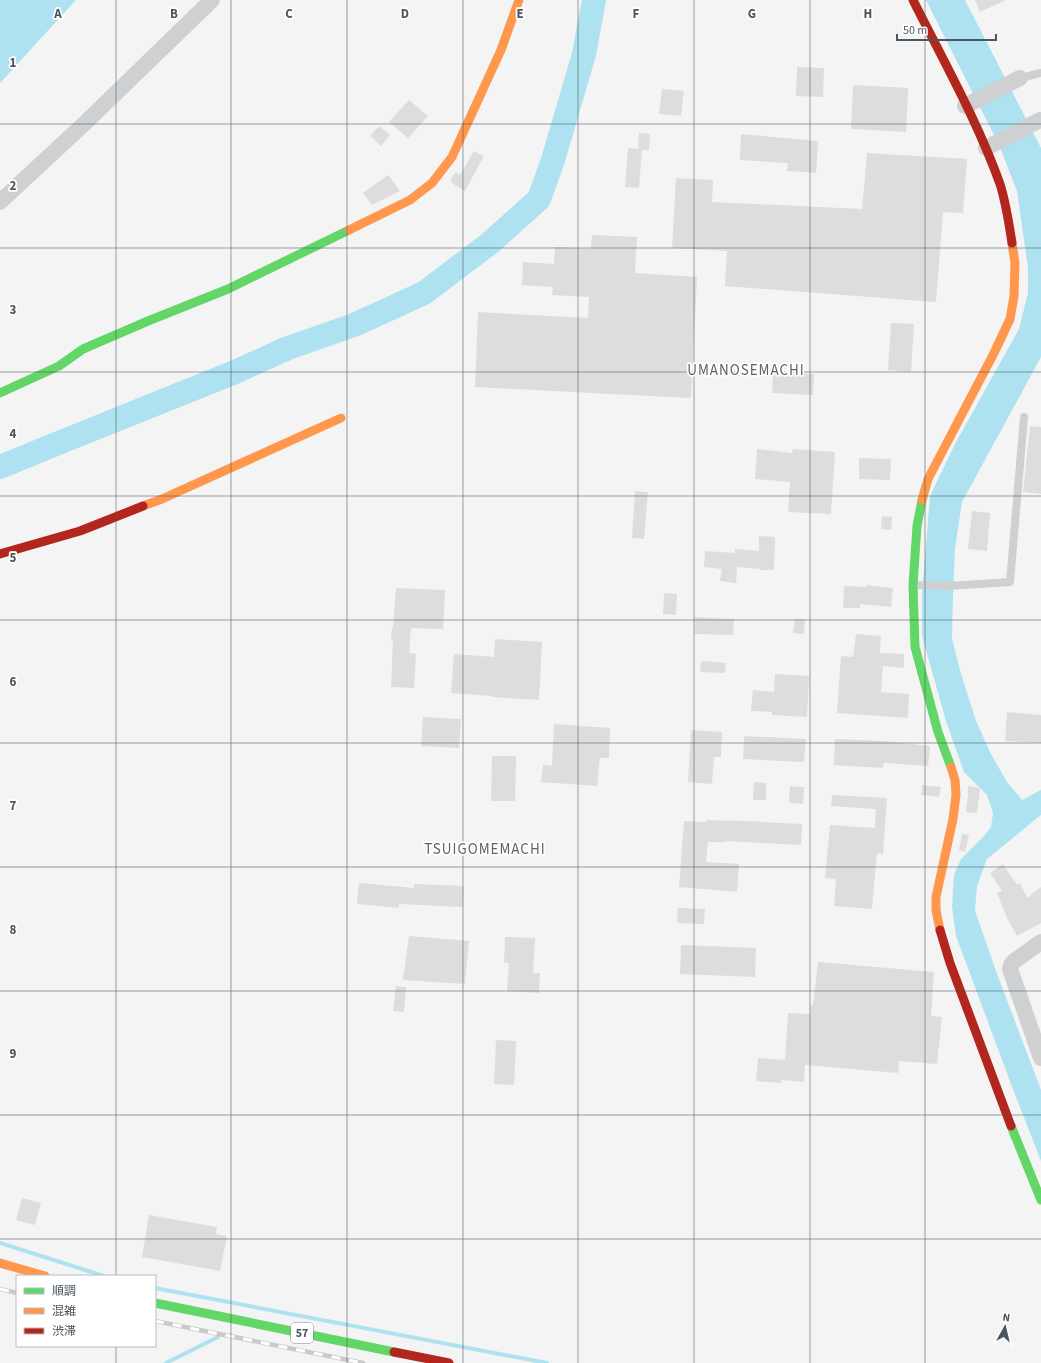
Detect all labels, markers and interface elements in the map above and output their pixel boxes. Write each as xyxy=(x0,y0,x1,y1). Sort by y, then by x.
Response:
text: A xyxy=(53,5,62,23)
text: B xyxy=(170,5,178,23)
text: C xyxy=(285,5,293,23)
text: D xyxy=(401,5,409,23)
text: E xyxy=(516,5,524,23)
text: F xyxy=(633,5,640,23)
text: G xyxy=(748,5,756,23)
text: H xyxy=(864,5,872,23)
scale bar xyxy=(897,16,996,42)
text: 50 m xyxy=(903,22,927,39)
text: 1 xyxy=(10,54,17,72)
text: 2 xyxy=(10,177,17,195)
text: 3 xyxy=(10,301,17,319)
district label: UMANOSEMACHI xyxy=(687,360,805,381)
text: 4 xyxy=(10,425,17,443)
text: 5 xyxy=(10,549,17,567)
text: 6 xyxy=(10,673,17,691)
text: 7 xyxy=(10,797,17,815)
district label: TSUIGOMEMACHI xyxy=(424,839,546,860)
text: 8 xyxy=(10,921,17,939)
text: 9 xyxy=(10,1045,17,1063)
legend xyxy=(16,1275,156,1347)
text: 順調 xyxy=(52,1283,76,1300)
text: 混雑 xyxy=(52,1303,76,1320)
north arrow xyxy=(985,1307,1025,1347)
text: N xyxy=(1002,1310,1011,1326)
text: 渋滞 xyxy=(52,1323,76,1340)
road number: 57 xyxy=(291,1323,313,1343)

